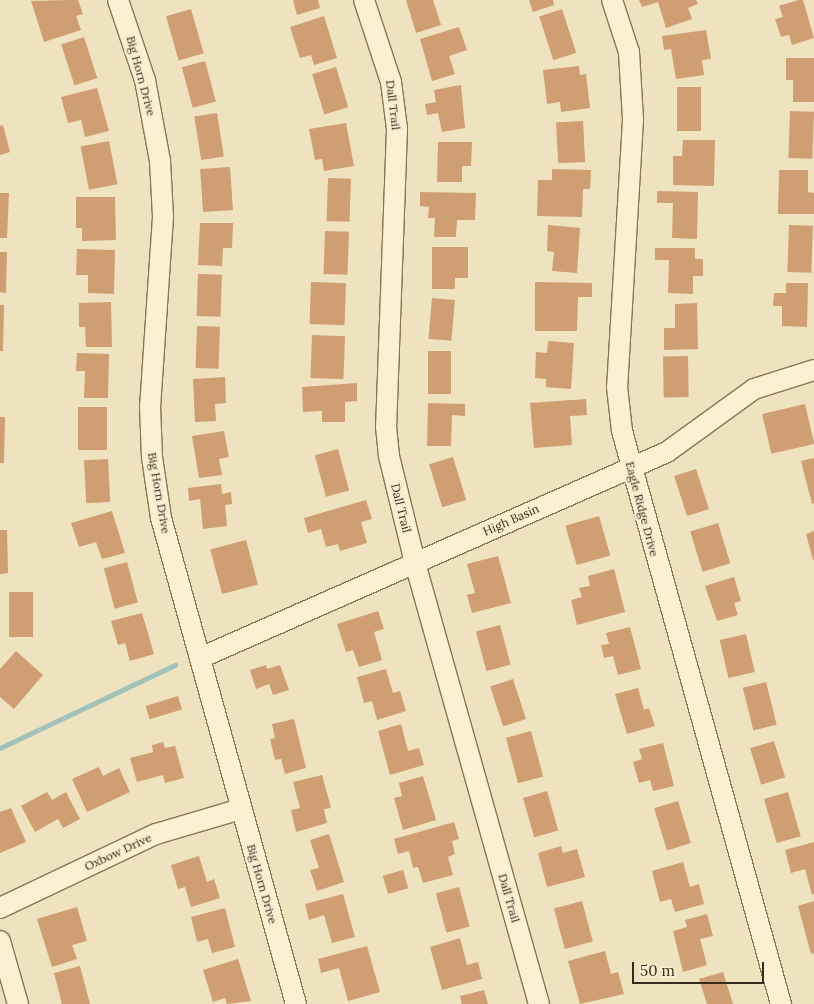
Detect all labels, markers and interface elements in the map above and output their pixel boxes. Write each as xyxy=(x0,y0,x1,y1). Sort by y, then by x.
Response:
street label: Big Horn Drive xyxy=(123,34,159,118)
street label: Dall Trail xyxy=(383,79,403,131)
street label: Big Horn Drive xyxy=(145,451,173,535)
street label: Eagle Ridge Drive xyxy=(622,460,662,558)
street label: Dall Trail xyxy=(388,482,414,534)
street label: High Basin xyxy=(481,501,541,539)
street label: Oxbow Drive xyxy=(82,830,154,874)
street label: Big Horn Drive xyxy=(244,842,280,926)
street label: Dall Trail xyxy=(495,872,523,924)
scale bar xyxy=(634,952,766,984)
text: 50 m xyxy=(640,961,675,980)

